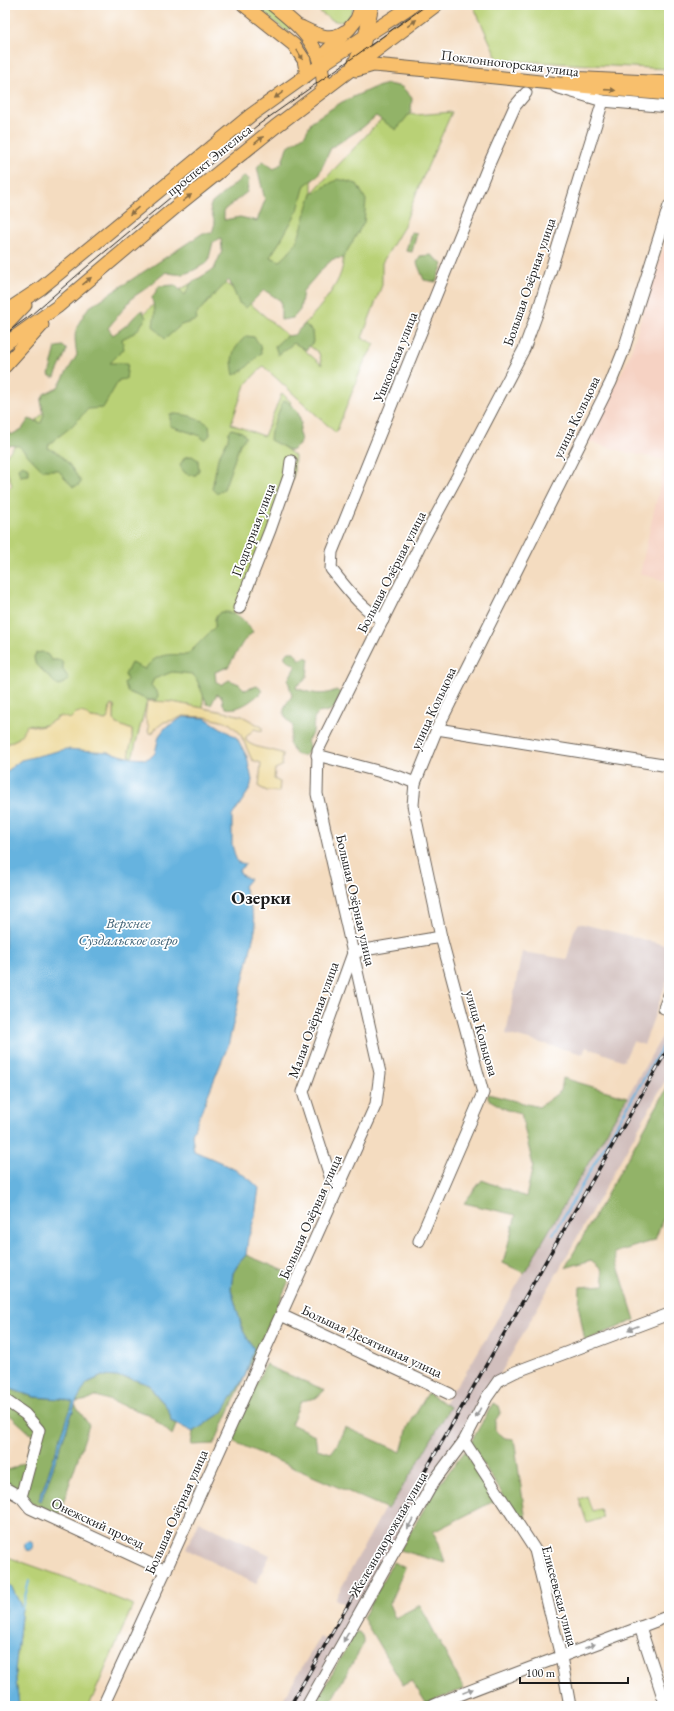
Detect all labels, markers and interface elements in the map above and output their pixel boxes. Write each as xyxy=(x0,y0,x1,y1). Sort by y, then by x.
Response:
one-way arrow xyxy=(407,19,417,27)
street label: Поклонногорская улица xyxy=(440,46,580,80)
one-way arrow xyxy=(297,49,304,61)
one-way arrow xyxy=(604,86,616,93)
one-way arrow xyxy=(274,91,284,99)
street label: проспект Энгельса xyxy=(163,120,256,200)
one-way arrow xyxy=(253,136,264,144)
one-way arrow xyxy=(181,193,192,202)
one-way arrow xyxy=(128,207,139,215)
street label: Большая Озёрная улица xyxy=(499,215,560,349)
one-way arrow xyxy=(81,277,92,286)
street label: Ушковская улица xyxy=(368,309,421,406)
street label: улица Кольцова xyxy=(548,373,604,461)
street label: Подгорная улица xyxy=(227,480,279,579)
street label: Большая Озёрная улица xyxy=(352,508,430,636)
street label: улица Кольцова xyxy=(406,664,460,752)
street label: Большая Озёрная улица xyxy=(332,832,380,968)
district label: Озерки xyxy=(231,886,291,909)
water label: Верхнее Суздальское озеро xyxy=(78,913,178,949)
street label: Малая Озёрная улица xyxy=(284,959,343,1081)
street label: улица Кольцова xyxy=(461,988,503,1079)
street label: Большая Озёрная улица xyxy=(274,1151,346,1282)
street label: Большая Десятинная улица xyxy=(299,1300,446,1382)
one-way arrow xyxy=(626,1325,638,1331)
one-way arrow xyxy=(475,1408,481,1419)
street label: Большая Озёрная улица xyxy=(140,1446,212,1577)
street label: Железнодорожная улица xyxy=(344,1468,431,1601)
street label: Онежский проезд xyxy=(49,1494,148,1553)
one-way arrow xyxy=(407,1518,414,1530)
street label: Елисеевская улица xyxy=(538,1544,582,1649)
one-way arrow xyxy=(343,1631,350,1643)
one-way arrow xyxy=(584,1643,596,1649)
scale bar xyxy=(520,1659,628,1685)
text: 100 m xyxy=(526,1665,556,1681)
one-way arrow xyxy=(463,1688,475,1694)

